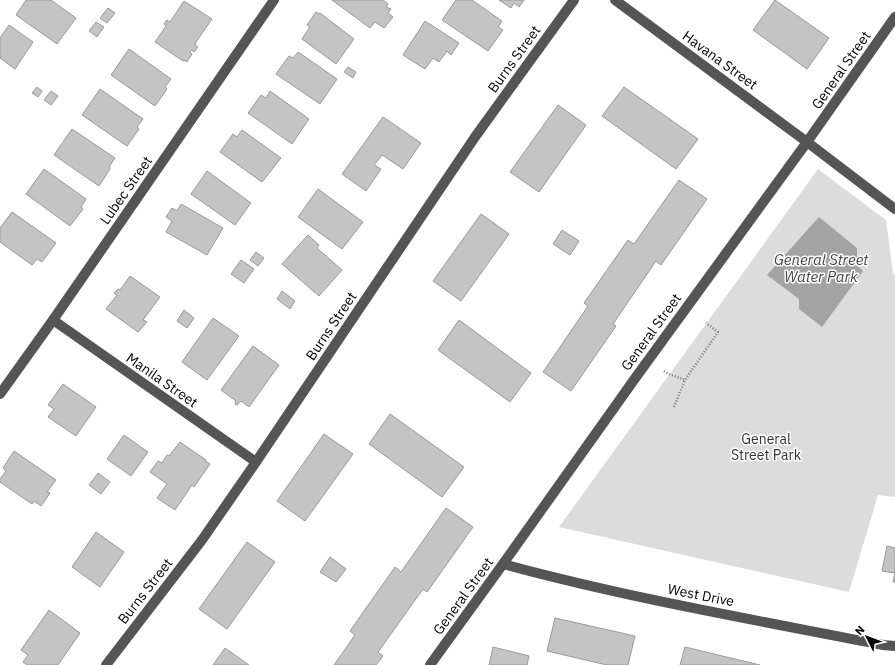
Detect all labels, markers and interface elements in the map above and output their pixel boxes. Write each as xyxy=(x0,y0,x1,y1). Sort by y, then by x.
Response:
street label: Burns Street xyxy=(484,22,544,96)
street label: Havana Street xyxy=(679,27,761,93)
street label: General Street xyxy=(807,27,875,112)
street label: Lubec Street xyxy=(96,152,156,228)
water label: General Street Water Park xyxy=(774,250,869,286)
street label: Burns Street xyxy=(302,288,361,364)
street label: General Street xyxy=(617,290,685,374)
street label: Manila Street xyxy=(123,349,201,411)
park label: General Street Park xyxy=(731,430,802,464)
street label: Burns Street xyxy=(114,554,176,628)
street label: General Street xyxy=(429,554,497,638)
street label: West Drive xyxy=(666,580,736,610)
north arrow xyxy=(847,617,887,657)
text: N xyxy=(852,623,867,638)

